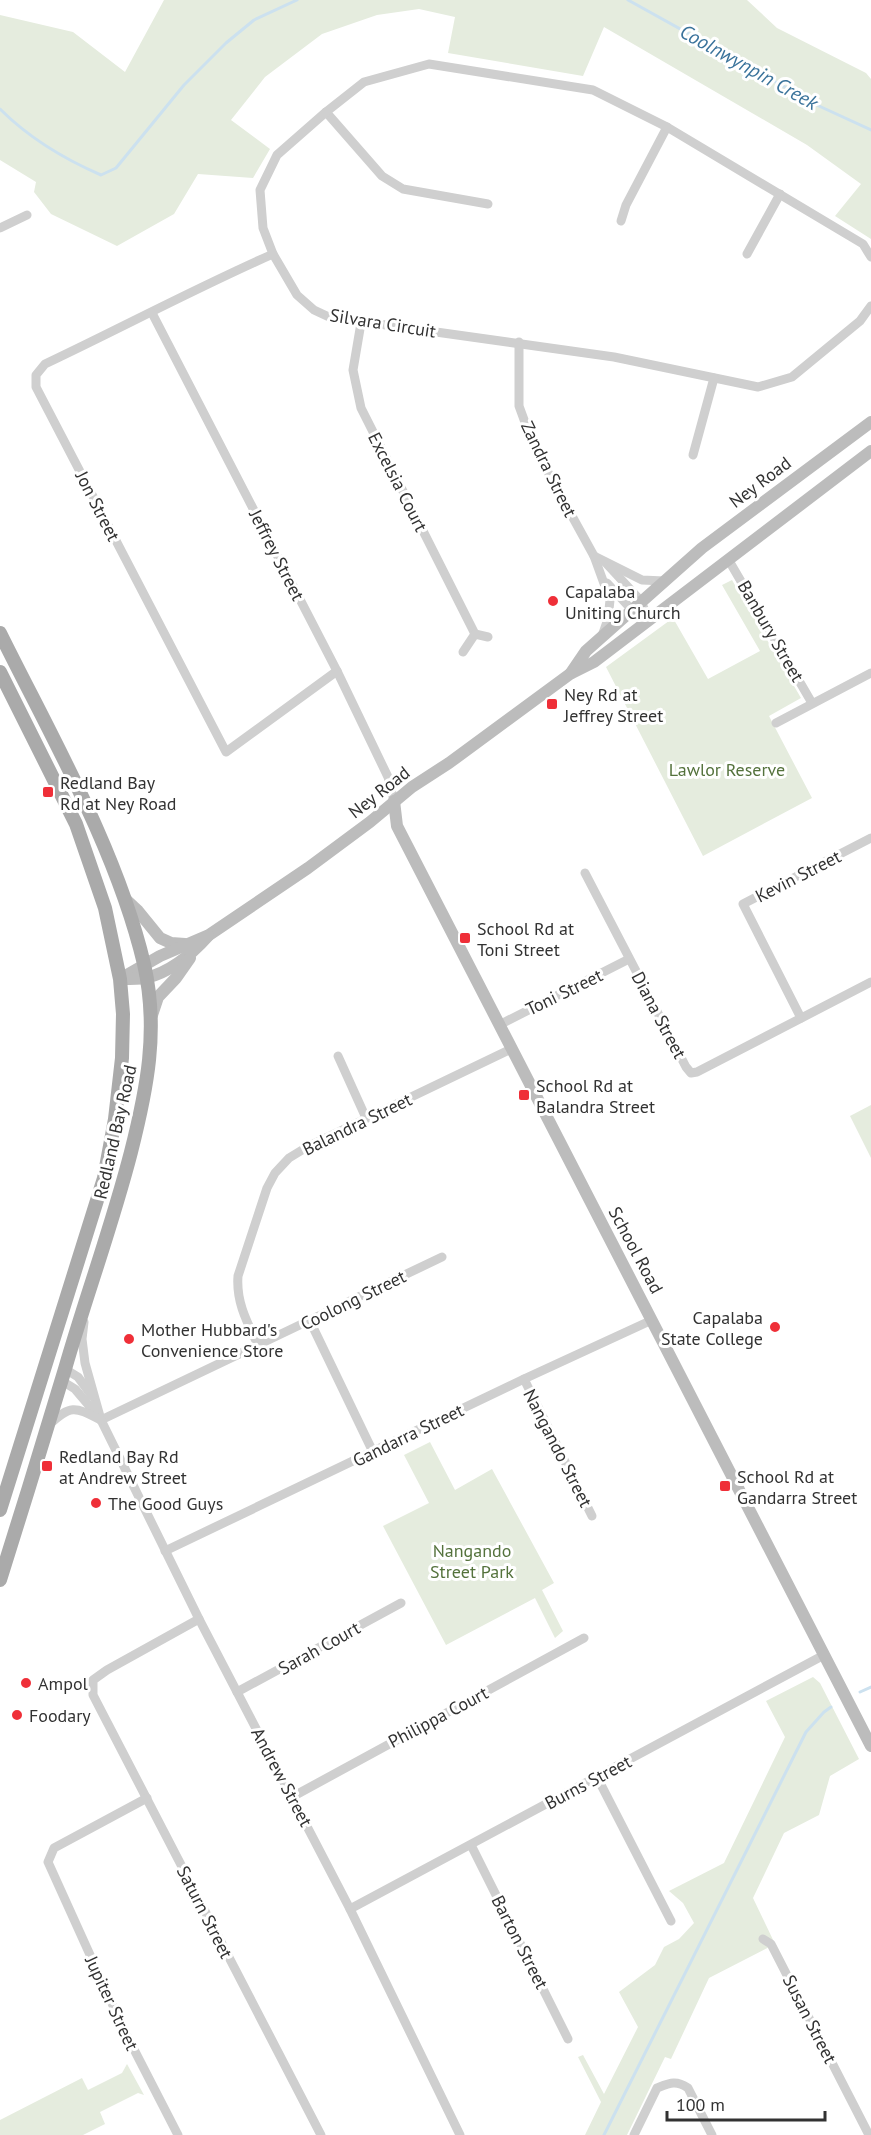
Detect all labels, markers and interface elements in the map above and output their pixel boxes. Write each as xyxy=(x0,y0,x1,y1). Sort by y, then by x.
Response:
water label: Coolnwynpin Creek xyxy=(675,18,824,116)
street label: Silvara Circuit xyxy=(328,303,438,343)
street label: Zandra Street xyxy=(516,417,582,521)
street label: Excelsia Court xyxy=(363,428,433,536)
street label: Ney Road xyxy=(725,451,795,513)
street label: Jon Street xyxy=(70,466,125,545)
street label: Jeffrey Street xyxy=(244,505,310,604)
street label: Banbury Street xyxy=(733,576,809,686)
place label: Capalaba Uniting Church xyxy=(565,580,681,624)
marker: Capalaba Uniting Church xyxy=(546,594,560,608)
place label: Ney Rd at Jeffrey Street xyxy=(563,683,663,727)
marker: Ney Rd at Jeffrey Street xyxy=(545,697,559,711)
park label: Lawlor Reserve xyxy=(669,758,785,781)
street label: Ney Road xyxy=(344,761,414,823)
place label: Redland Bay Rd at Ney Road xyxy=(60,771,177,815)
marker: Redland Bay Rd at Ney Road xyxy=(41,785,55,799)
street label: Kevin Street xyxy=(751,845,845,907)
place label: School Rd at Toni Street xyxy=(477,917,574,961)
marker: School Rd at Toni Street xyxy=(458,931,472,945)
street label: Toni Street xyxy=(522,964,606,1020)
street label: Diana Street xyxy=(627,968,691,1062)
street label: Redland Bay Road xyxy=(88,1063,142,1201)
place label: School Rd at Balandra Street xyxy=(536,1074,655,1118)
street label: Balandra Street xyxy=(298,1088,416,1160)
marker: School Rd at Balandra Street xyxy=(517,1088,531,1102)
street label: School Road xyxy=(604,1203,668,1297)
street label: Coolong Street xyxy=(297,1265,409,1335)
place label: Capalaba State College xyxy=(661,1306,763,1350)
place label: Mother Hubbard's Convenience Store xyxy=(141,1318,283,1362)
marker: Capalaba State College xyxy=(768,1320,782,1334)
marker: Mother Hubbard's Convenience Store xyxy=(122,1332,136,1346)
street label: Nangando Street xyxy=(518,1385,598,1511)
street label: Gandarra Street xyxy=(349,1398,467,1472)
place label: Redland Bay Rd at Andrew Street xyxy=(59,1445,187,1489)
marker: Redland Bay Rd at Andrew Street xyxy=(40,1459,54,1473)
place label: School Rd at Gandarra Street xyxy=(737,1465,857,1509)
marker: School Rd at Gandarra Street xyxy=(718,1479,732,1493)
place label: The Good Guys xyxy=(108,1492,223,1515)
marker: The Good Guys xyxy=(89,1496,103,1510)
park label: Nangando Street Park xyxy=(430,1539,514,1583)
street label: Sarah Court xyxy=(274,1616,364,1680)
place label: Ampol xyxy=(38,1672,89,1695)
marker: Ampol xyxy=(19,1676,33,1690)
street label: Philippa Court xyxy=(384,1681,492,1753)
place label: Foodary xyxy=(29,1704,91,1727)
marker: Foodary xyxy=(10,1708,24,1722)
street label: Andrew Street xyxy=(246,1724,318,1830)
street label: Burns Street xyxy=(541,1750,635,1814)
street label: Saturn Street xyxy=(172,1862,238,1962)
street label: Barton Street xyxy=(487,1891,553,1993)
street label: Jupiter Street xyxy=(80,1951,144,2054)
street label: Susan Street xyxy=(778,1971,842,2067)
scale bar xyxy=(667,2084,824,2122)
text: 100 m xyxy=(676,2093,725,2116)

